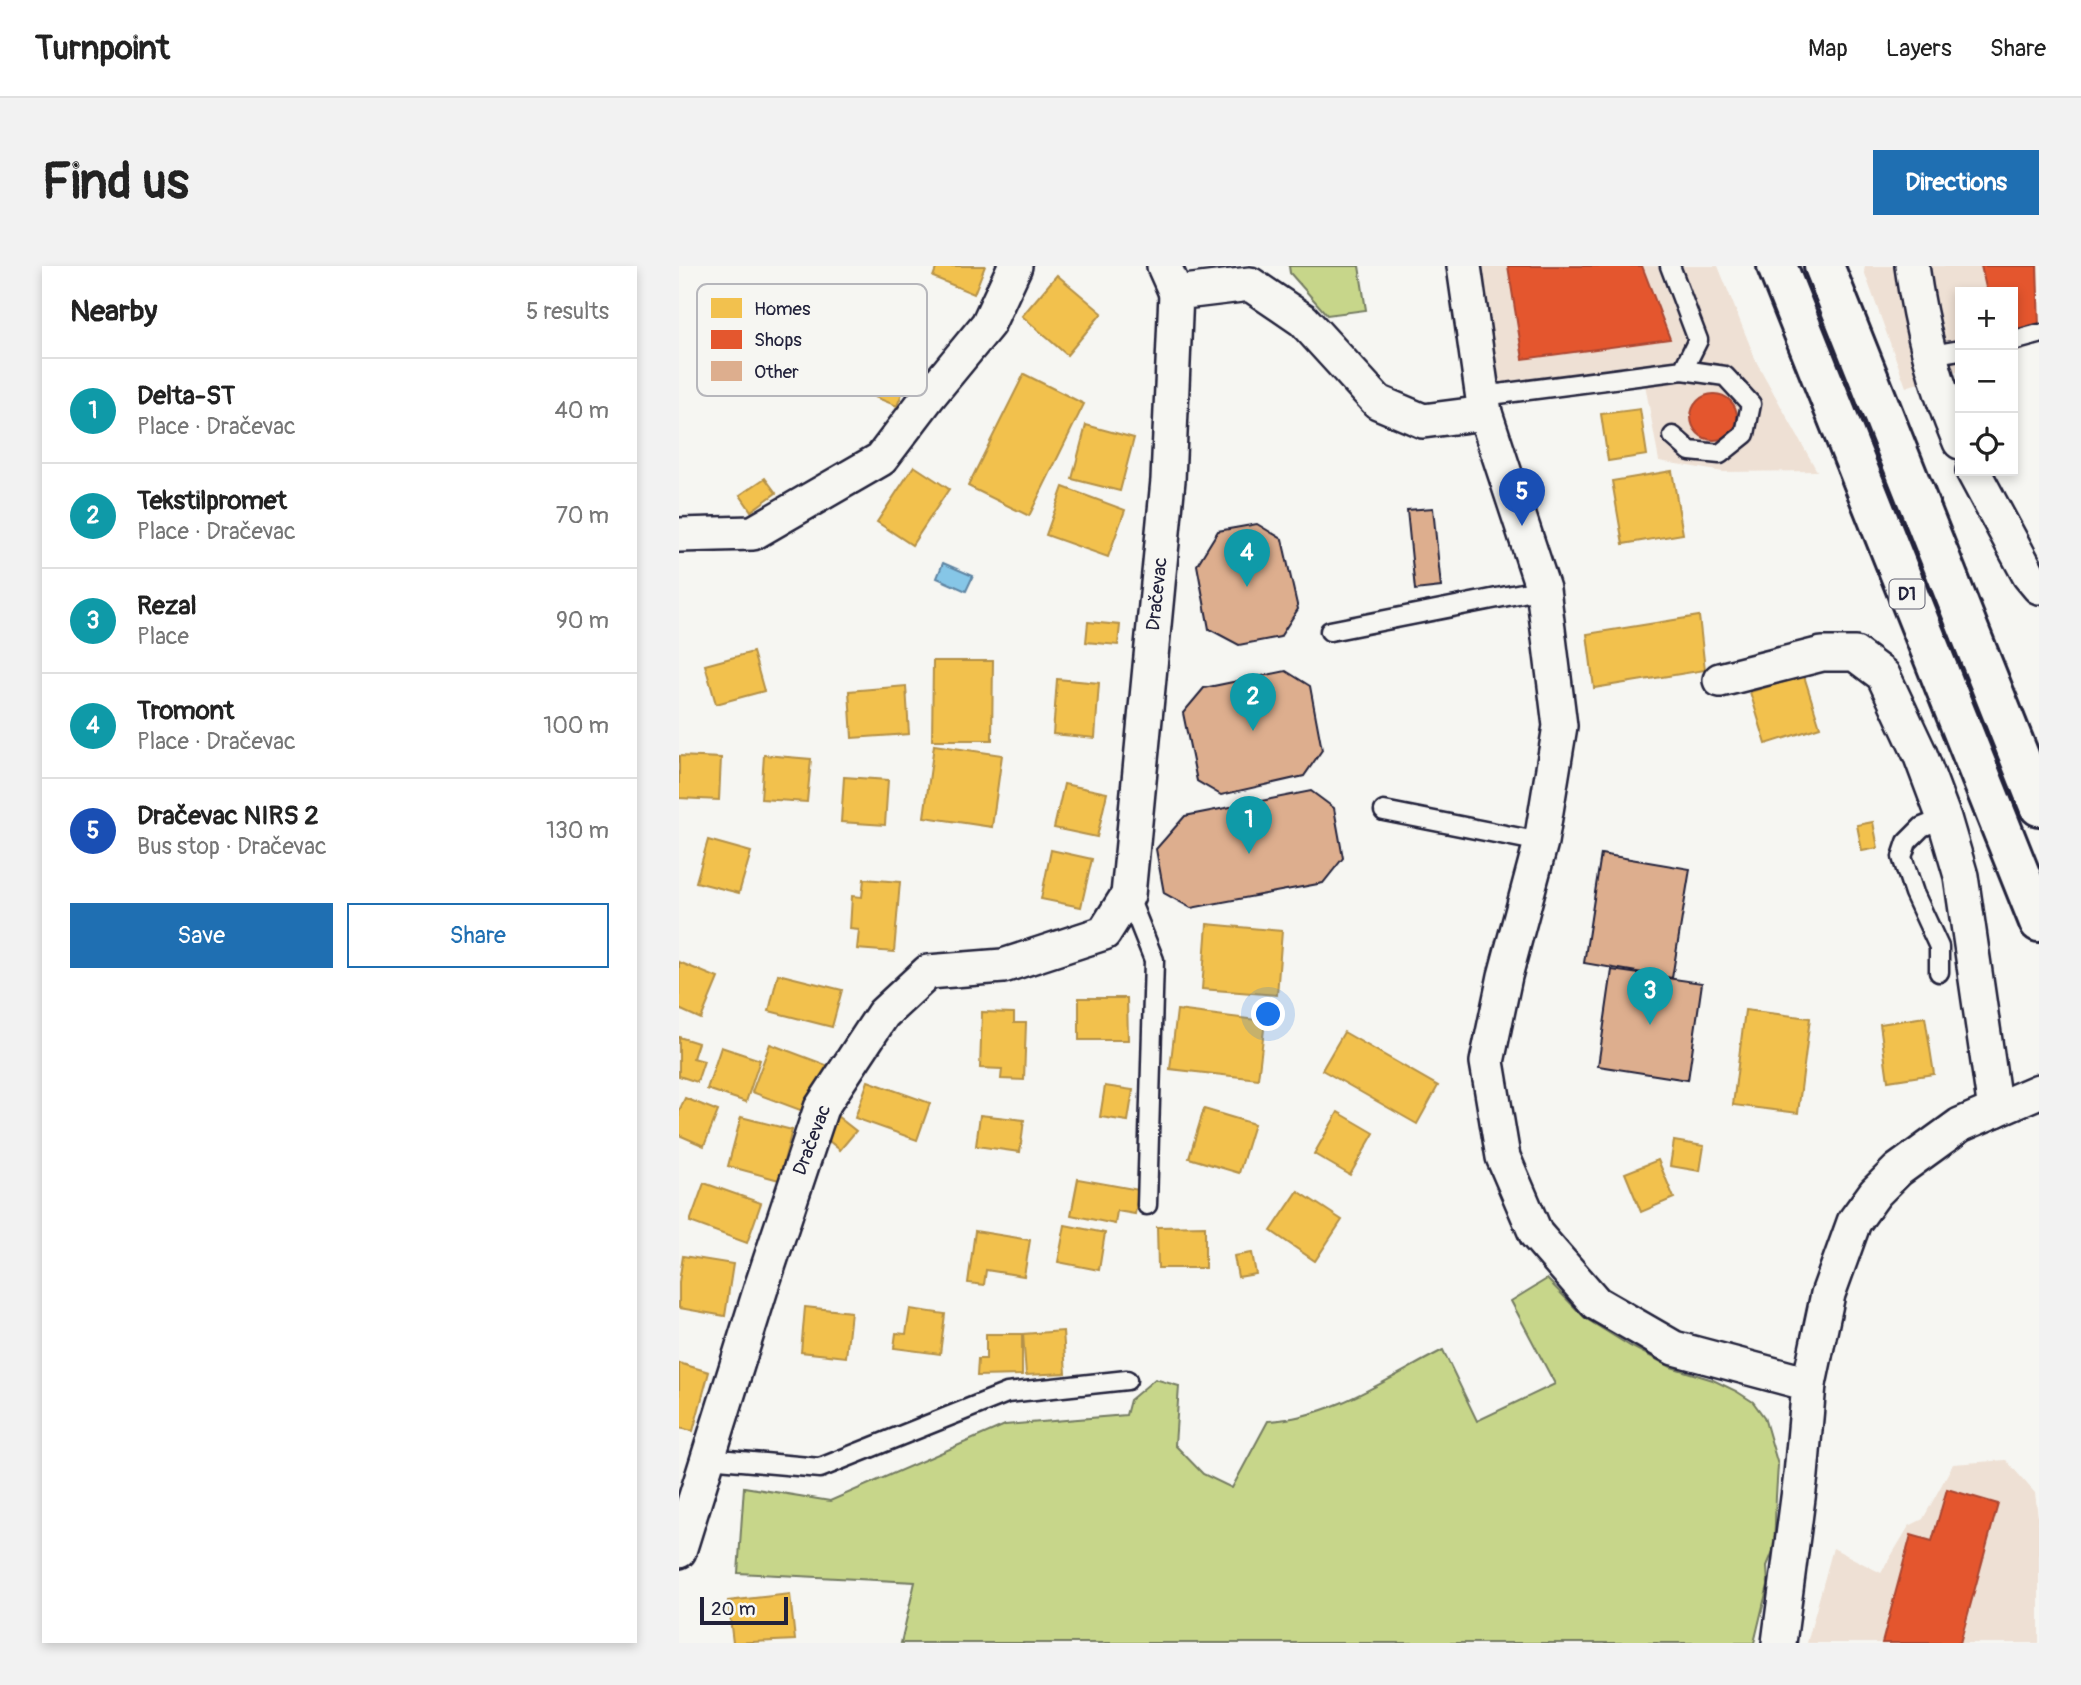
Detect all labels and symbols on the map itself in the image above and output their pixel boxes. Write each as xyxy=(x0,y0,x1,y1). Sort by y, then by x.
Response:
legend xyxy=(697,284,927,396)
text: Homes xyxy=(754,297,811,321)
text: Shops xyxy=(754,328,802,352)
text: Other xyxy=(754,360,799,384)
pin: 5 xyxy=(1499,468,1545,526)
pin: 4 xyxy=(1224,529,1270,587)
street label: Dračevac xyxy=(1141,556,1173,632)
road number: D1 xyxy=(1889,580,1925,608)
pin: 2 xyxy=(1230,673,1276,731)
pin: 1 xyxy=(1226,796,1272,854)
pin: 3 xyxy=(1627,967,1673,1025)
your location xyxy=(1251,997,1285,1031)
street label: Dračevac xyxy=(788,1101,837,1179)
scale bar xyxy=(700,1594,787,1626)

